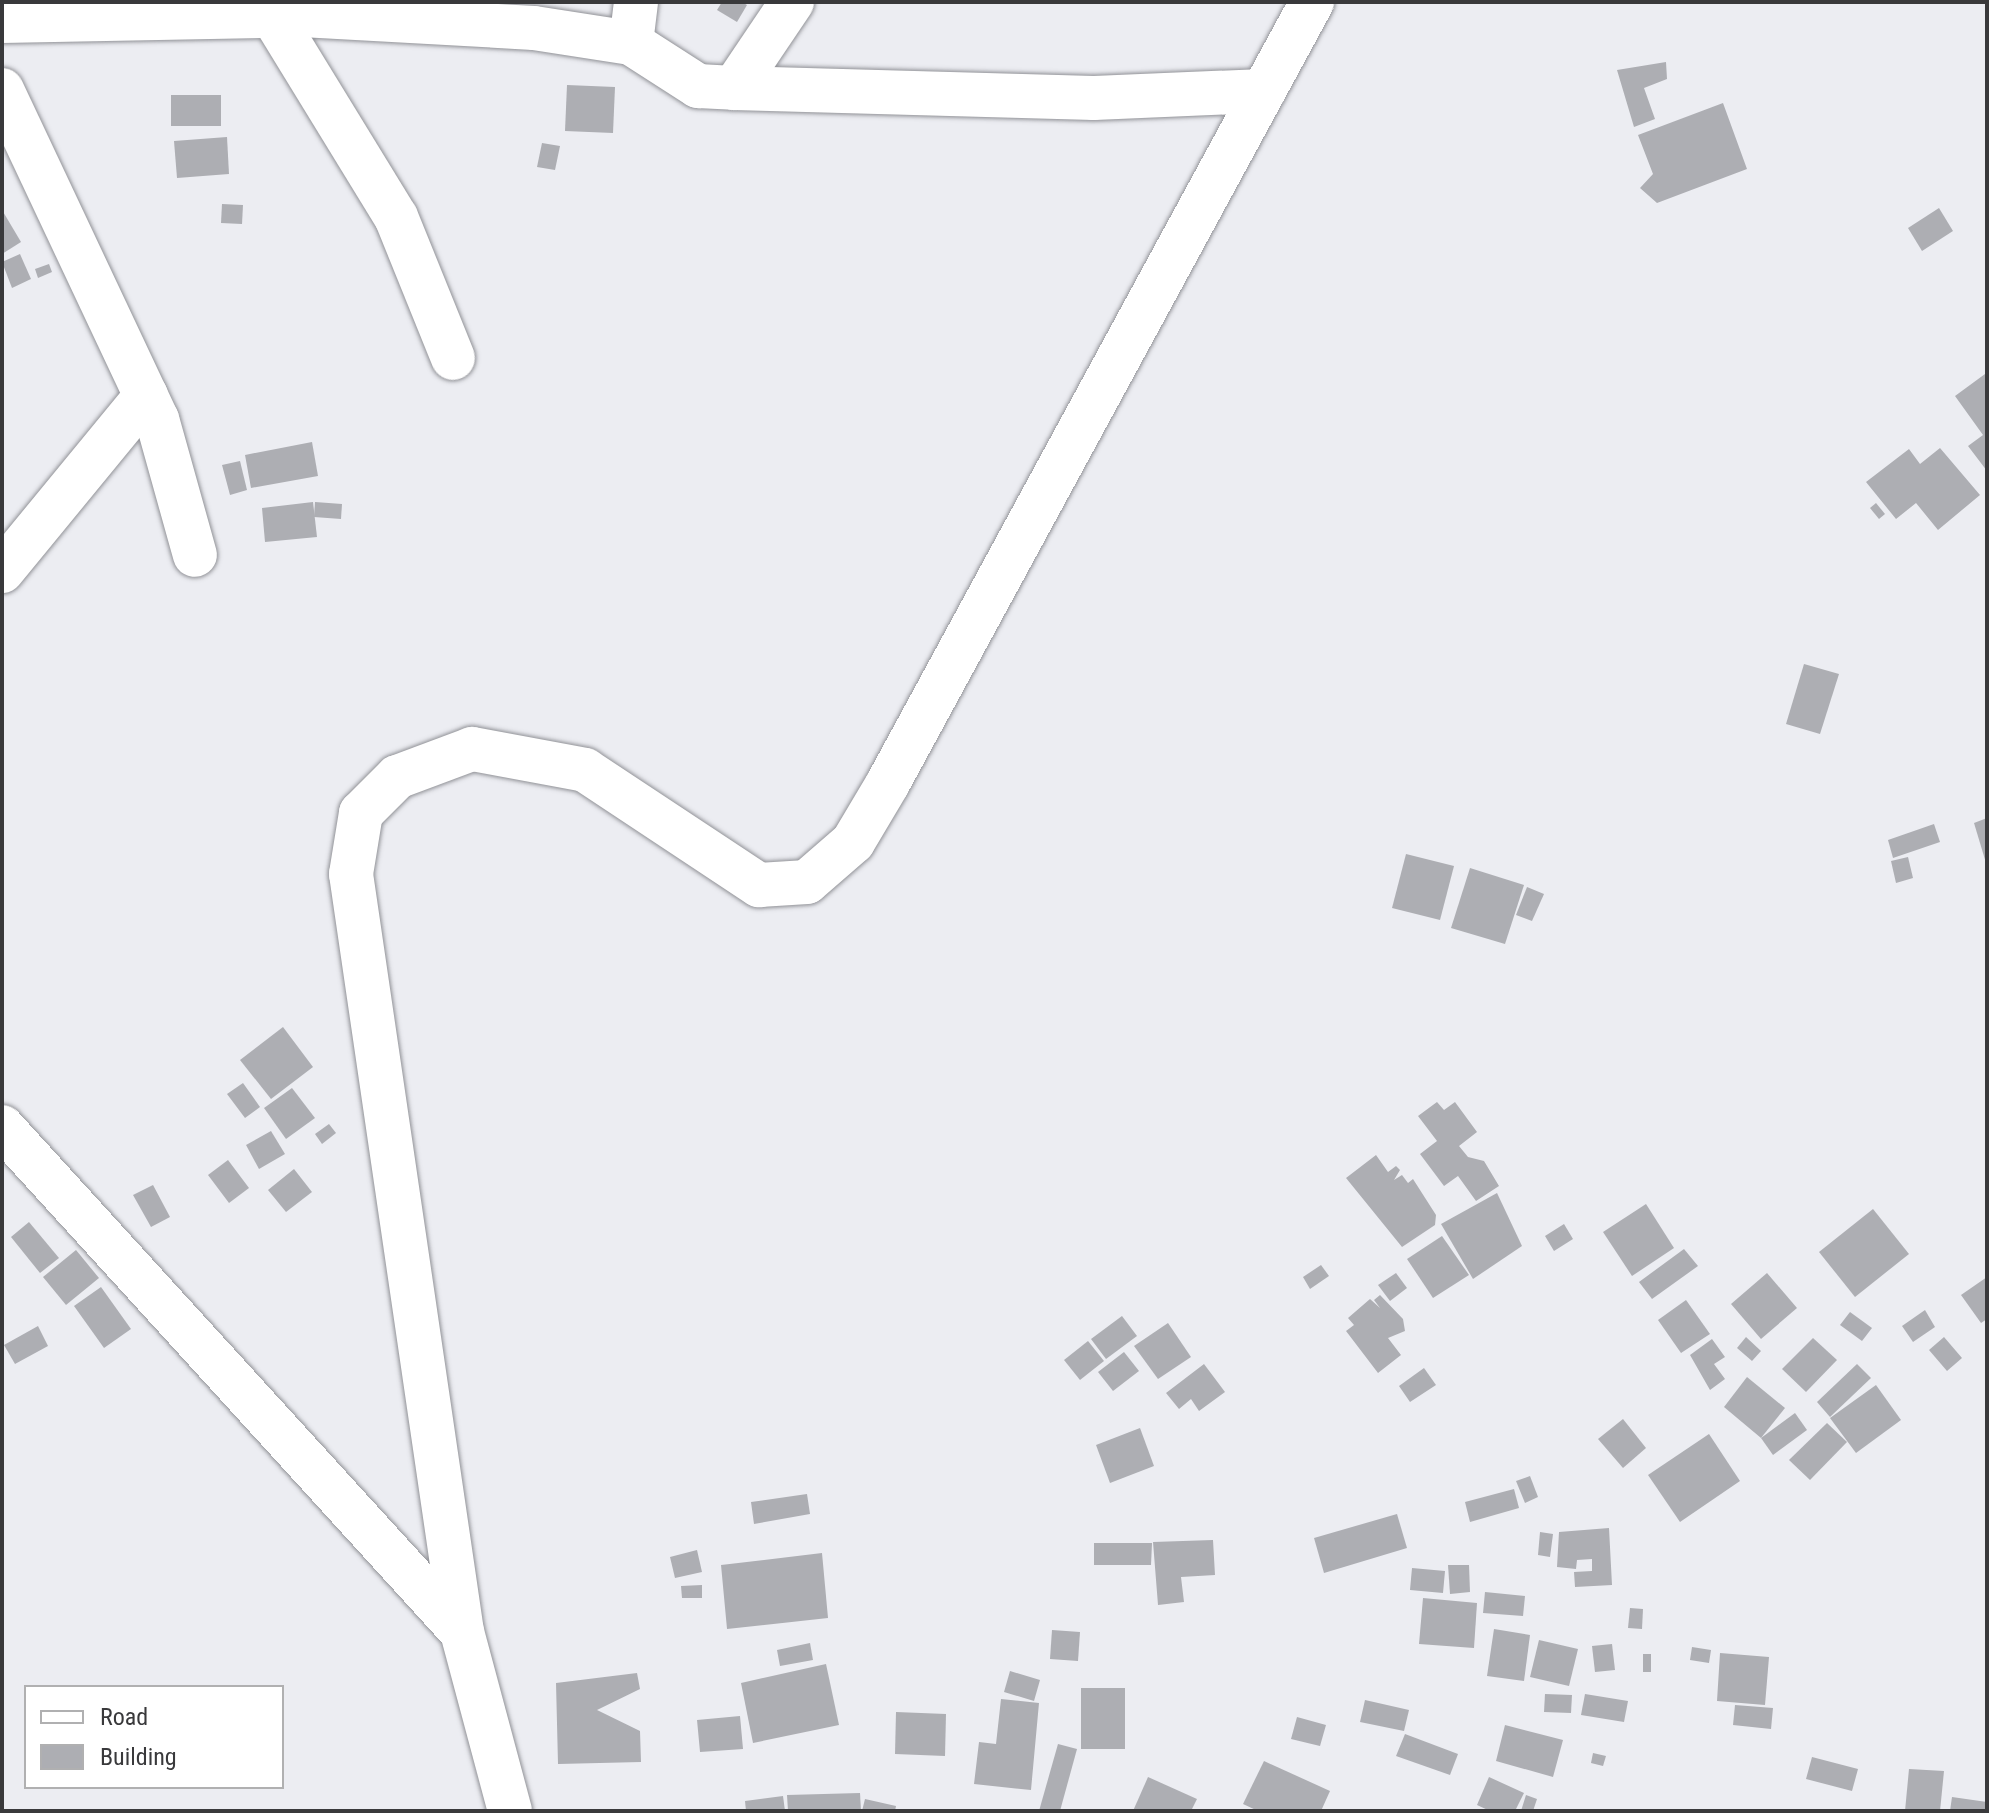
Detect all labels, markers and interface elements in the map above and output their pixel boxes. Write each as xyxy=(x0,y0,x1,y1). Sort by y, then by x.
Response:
legend xyxy=(24,1685,284,1789)
text: Road xyxy=(100,1703,148,1731)
text: Building xyxy=(100,1743,177,1771)

